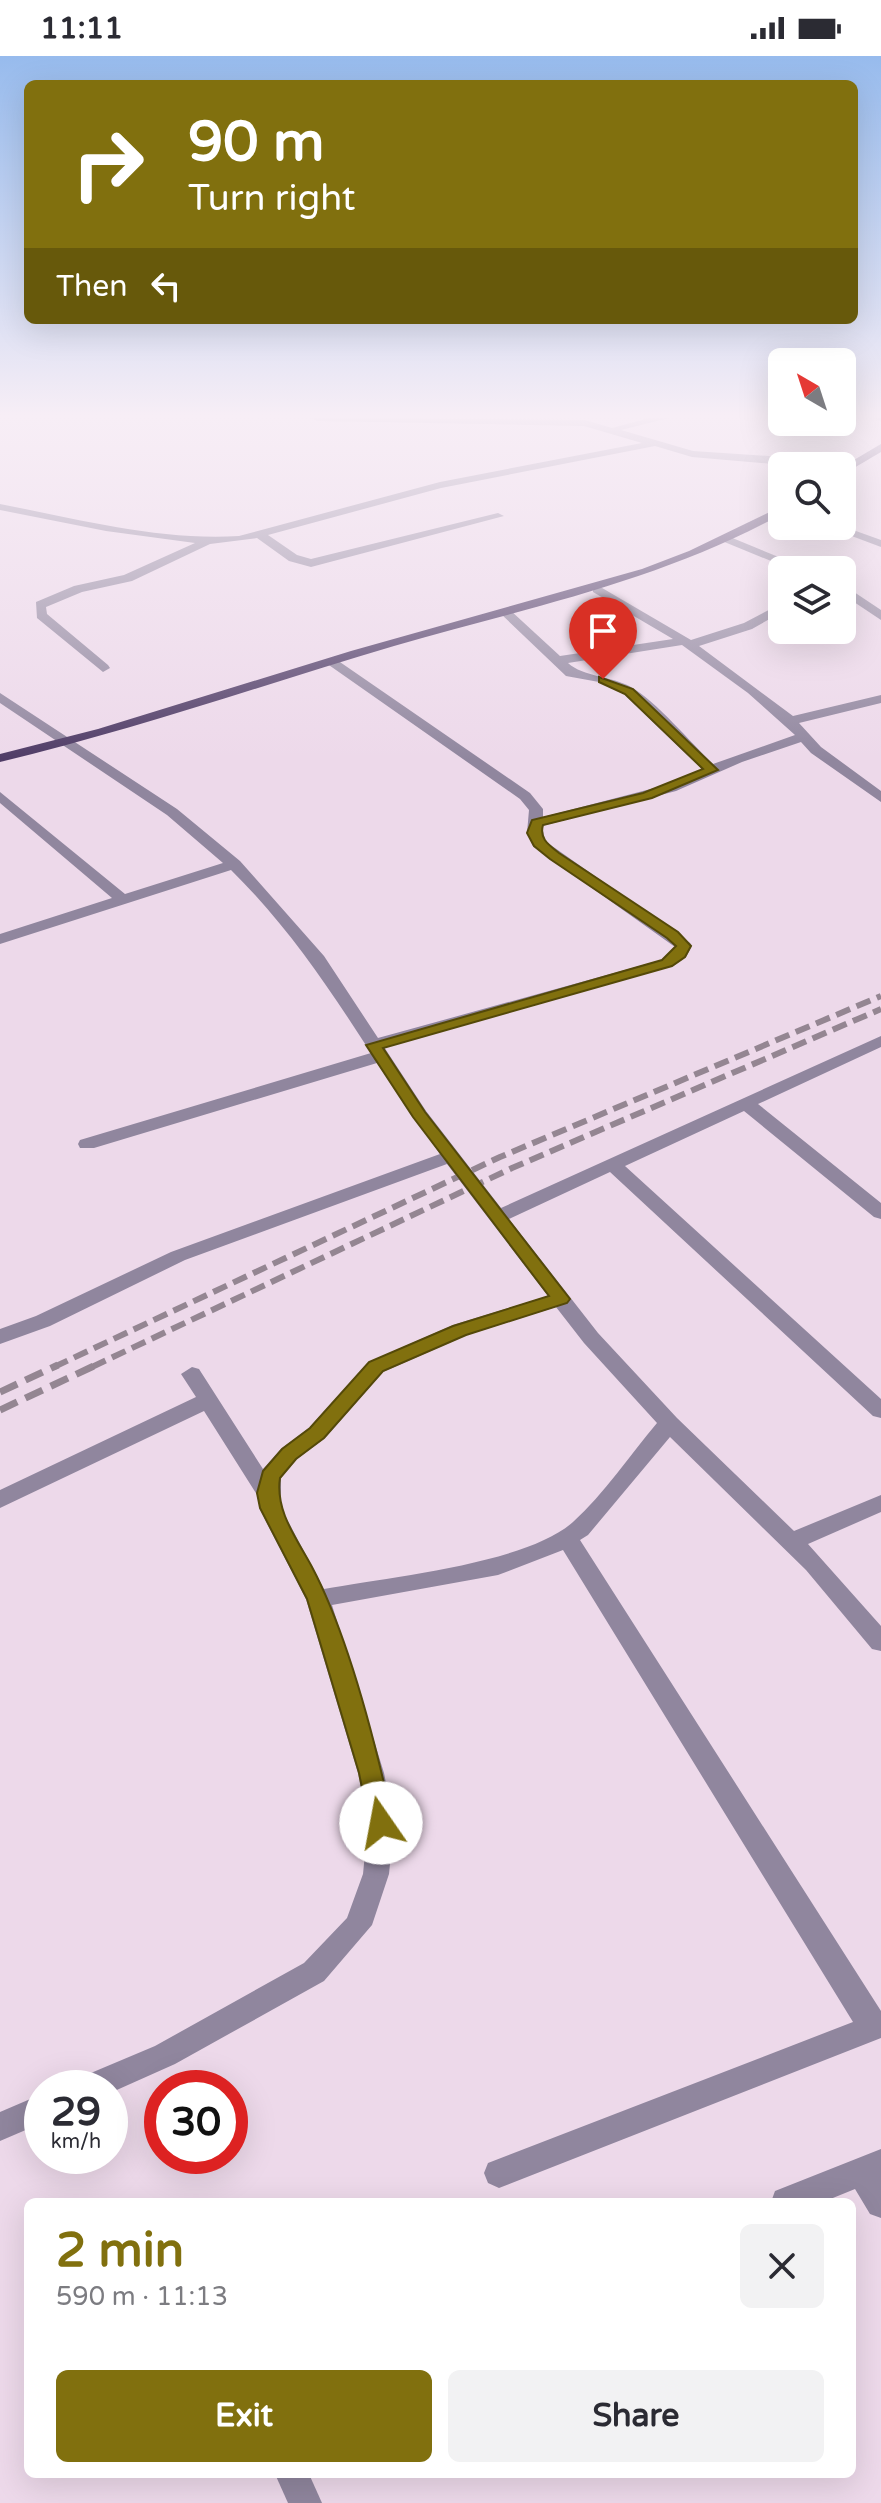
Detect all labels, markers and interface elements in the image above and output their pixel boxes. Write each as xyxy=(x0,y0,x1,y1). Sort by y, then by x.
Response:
text: 11:11 xyxy=(40,10,123,47)
text: 90 m xyxy=(188,109,324,176)
icon: right xyxy=(56,112,160,216)
text: Turn right xyxy=(188,177,355,220)
icon: left xyxy=(144,264,188,308)
text: Then xyxy=(56,268,128,305)
north arrow xyxy=(768,348,856,436)
map controls xyxy=(768,348,856,644)
button: search xyxy=(768,452,856,540)
button: layers xyxy=(768,556,856,644)
pin xyxy=(569,597,637,679)
icon: arrive xyxy=(581,609,625,653)
position arrow xyxy=(339,1781,423,1865)
speed limit sign: 30 xyxy=(144,2070,248,2174)
text: 29 xyxy=(51,2088,101,2136)
text: km/h xyxy=(51,2130,101,2154)
text: 2 min xyxy=(56,2222,184,2280)
button: close xyxy=(740,2224,824,2308)
text: 590 m · 11:13 xyxy=(56,2281,228,2312)
button: Exit xyxy=(56,2370,432,2462)
button: Share xyxy=(448,2370,824,2462)

